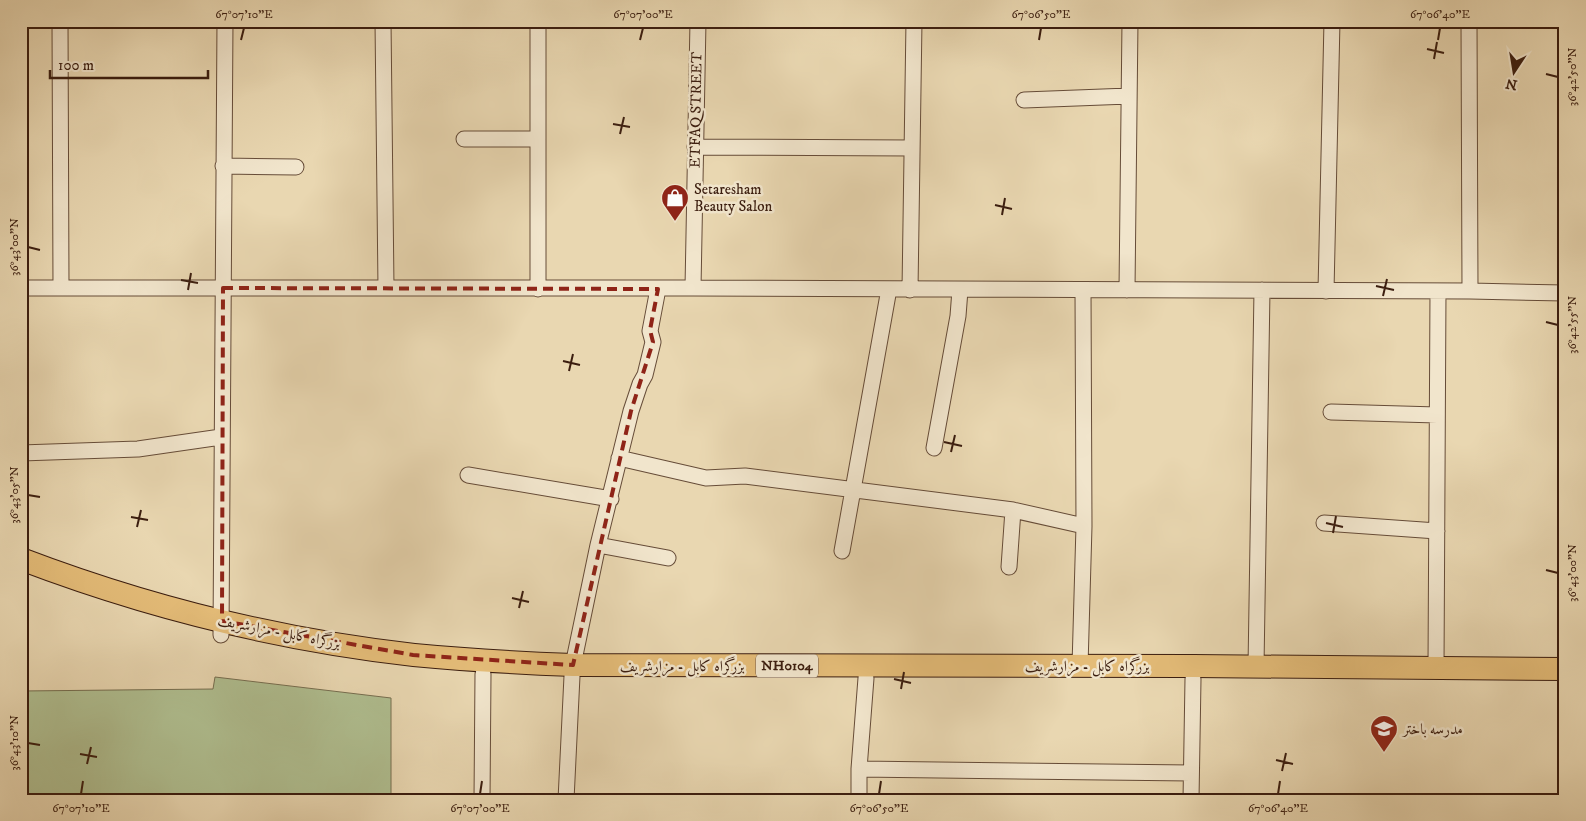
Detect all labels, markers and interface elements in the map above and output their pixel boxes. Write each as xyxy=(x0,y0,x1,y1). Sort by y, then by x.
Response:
text: 67°07'10"E xyxy=(215,7,273,22)
text: 67°07'00"E xyxy=(613,7,673,22)
text: 67°06'50"E xyxy=(1011,7,1071,22)
text: 67°06'40"E xyxy=(1410,7,1471,22)
scale bar xyxy=(50,48,208,80)
north arrow xyxy=(1488,48,1538,98)
text: 36°42'50"N xyxy=(1565,48,1580,106)
street label: ETFAQ STREET xyxy=(685,51,707,168)
text: 100 m xyxy=(58,56,94,75)
text: N xyxy=(1504,74,1519,94)
place label: Setaresham Beauty Salon xyxy=(694,180,772,216)
shop icon: Setaresham Beauty Salon xyxy=(660,183,690,222)
text: 36°43'00"N xyxy=(7,218,22,276)
text: 36°42'55"N xyxy=(1565,296,1580,354)
text: 36°43'05"N xyxy=(7,466,22,524)
text: 36°43'00"N xyxy=(1565,544,1580,602)
street label: بزرگراه کابل - مزارشریف xyxy=(216,610,343,654)
road number: NH0104 xyxy=(756,654,818,678)
street label: بزرگراه کابل - مزارشریف xyxy=(620,656,745,677)
street label: بزرگراه کابل - مزارشریف xyxy=(1025,656,1150,677)
school or university icon: مدرسه باختر xyxy=(1369,714,1399,753)
text: 36°43'10"N xyxy=(7,715,22,771)
place label: مدرسه باختر xyxy=(1401,720,1463,739)
text: 67°07'10"E xyxy=(52,801,110,816)
text: 67°07'00"E xyxy=(450,801,510,816)
text: 67°06'50"E xyxy=(849,801,909,816)
text: 67°06'40"E xyxy=(1248,801,1309,816)

